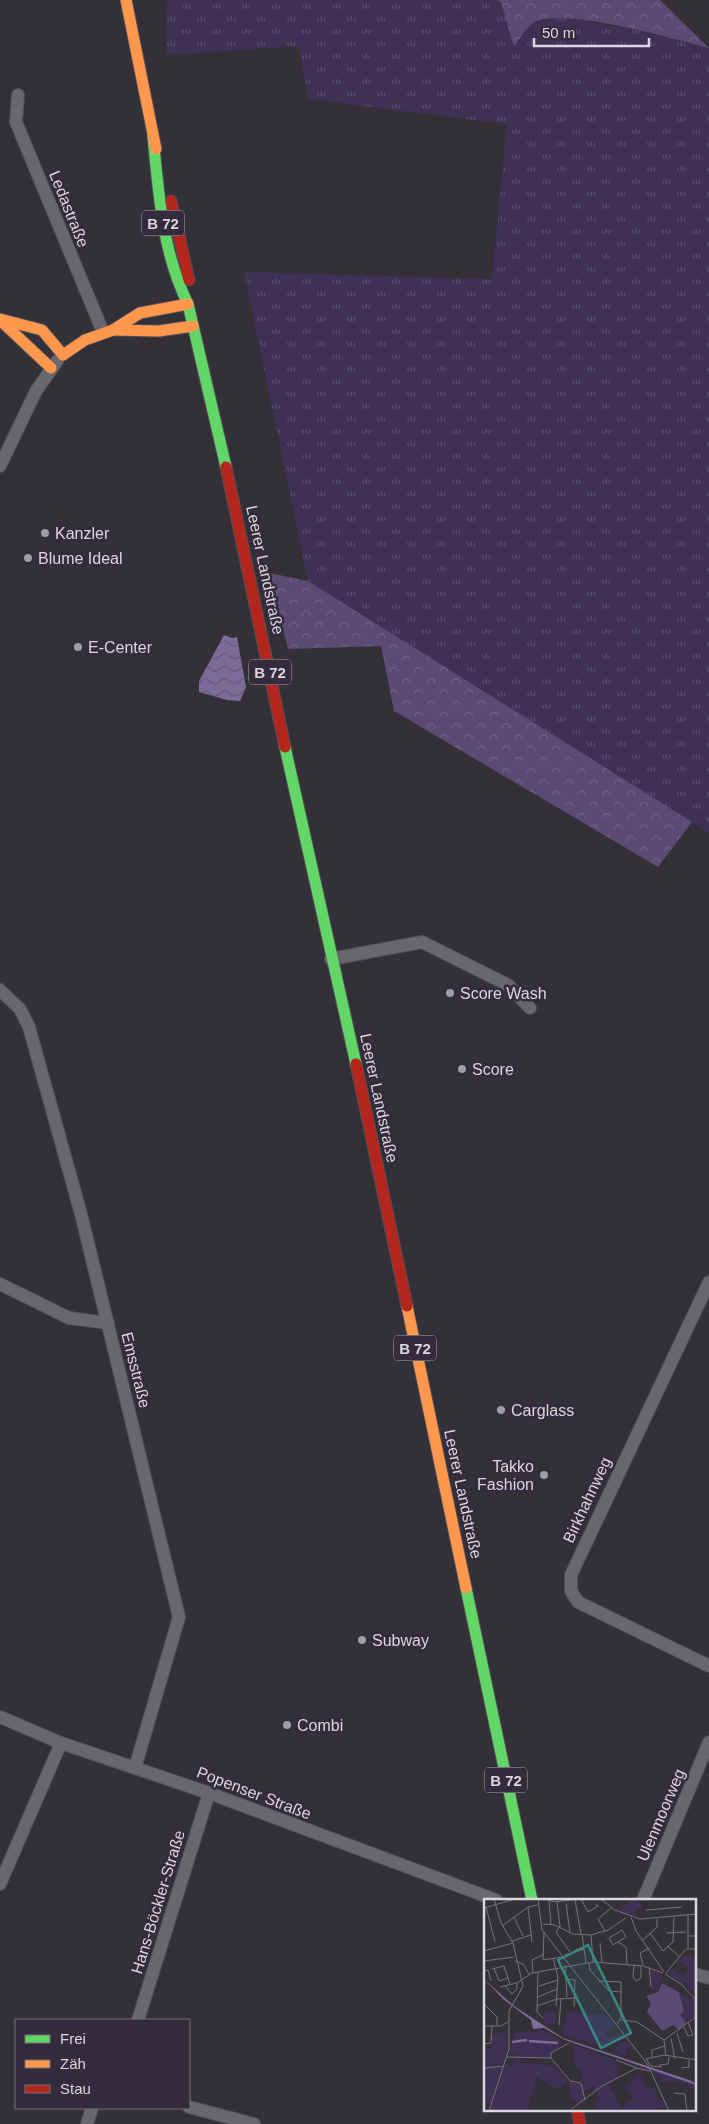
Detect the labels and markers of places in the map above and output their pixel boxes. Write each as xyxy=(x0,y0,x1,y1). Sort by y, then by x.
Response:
place label: Kanzler xyxy=(55,525,110,542)
marker: Kanzler xyxy=(39,527,51,539)
place label: Blume Ideal xyxy=(38,550,123,567)
marker: Blume Ideal xyxy=(22,552,34,564)
place label: E-Center xyxy=(88,639,153,656)
marker: E-Center xyxy=(72,641,84,653)
place label: Score Wash xyxy=(460,985,547,1002)
marker: Score Wash xyxy=(444,987,456,999)
place label: Score xyxy=(472,1061,514,1078)
marker: Score xyxy=(456,1063,468,1075)
place label: Carglass xyxy=(511,1402,574,1419)
marker: Carglass xyxy=(495,1404,507,1416)
place label: Takko Fashion xyxy=(477,1458,534,1493)
marker: Takko Fashion xyxy=(538,1469,550,1481)
place label: Subway xyxy=(372,1632,429,1649)
marker: Subway xyxy=(356,1634,368,1646)
place label: Combi xyxy=(297,1717,343,1734)
marker: Combi xyxy=(281,1719,293,1731)

